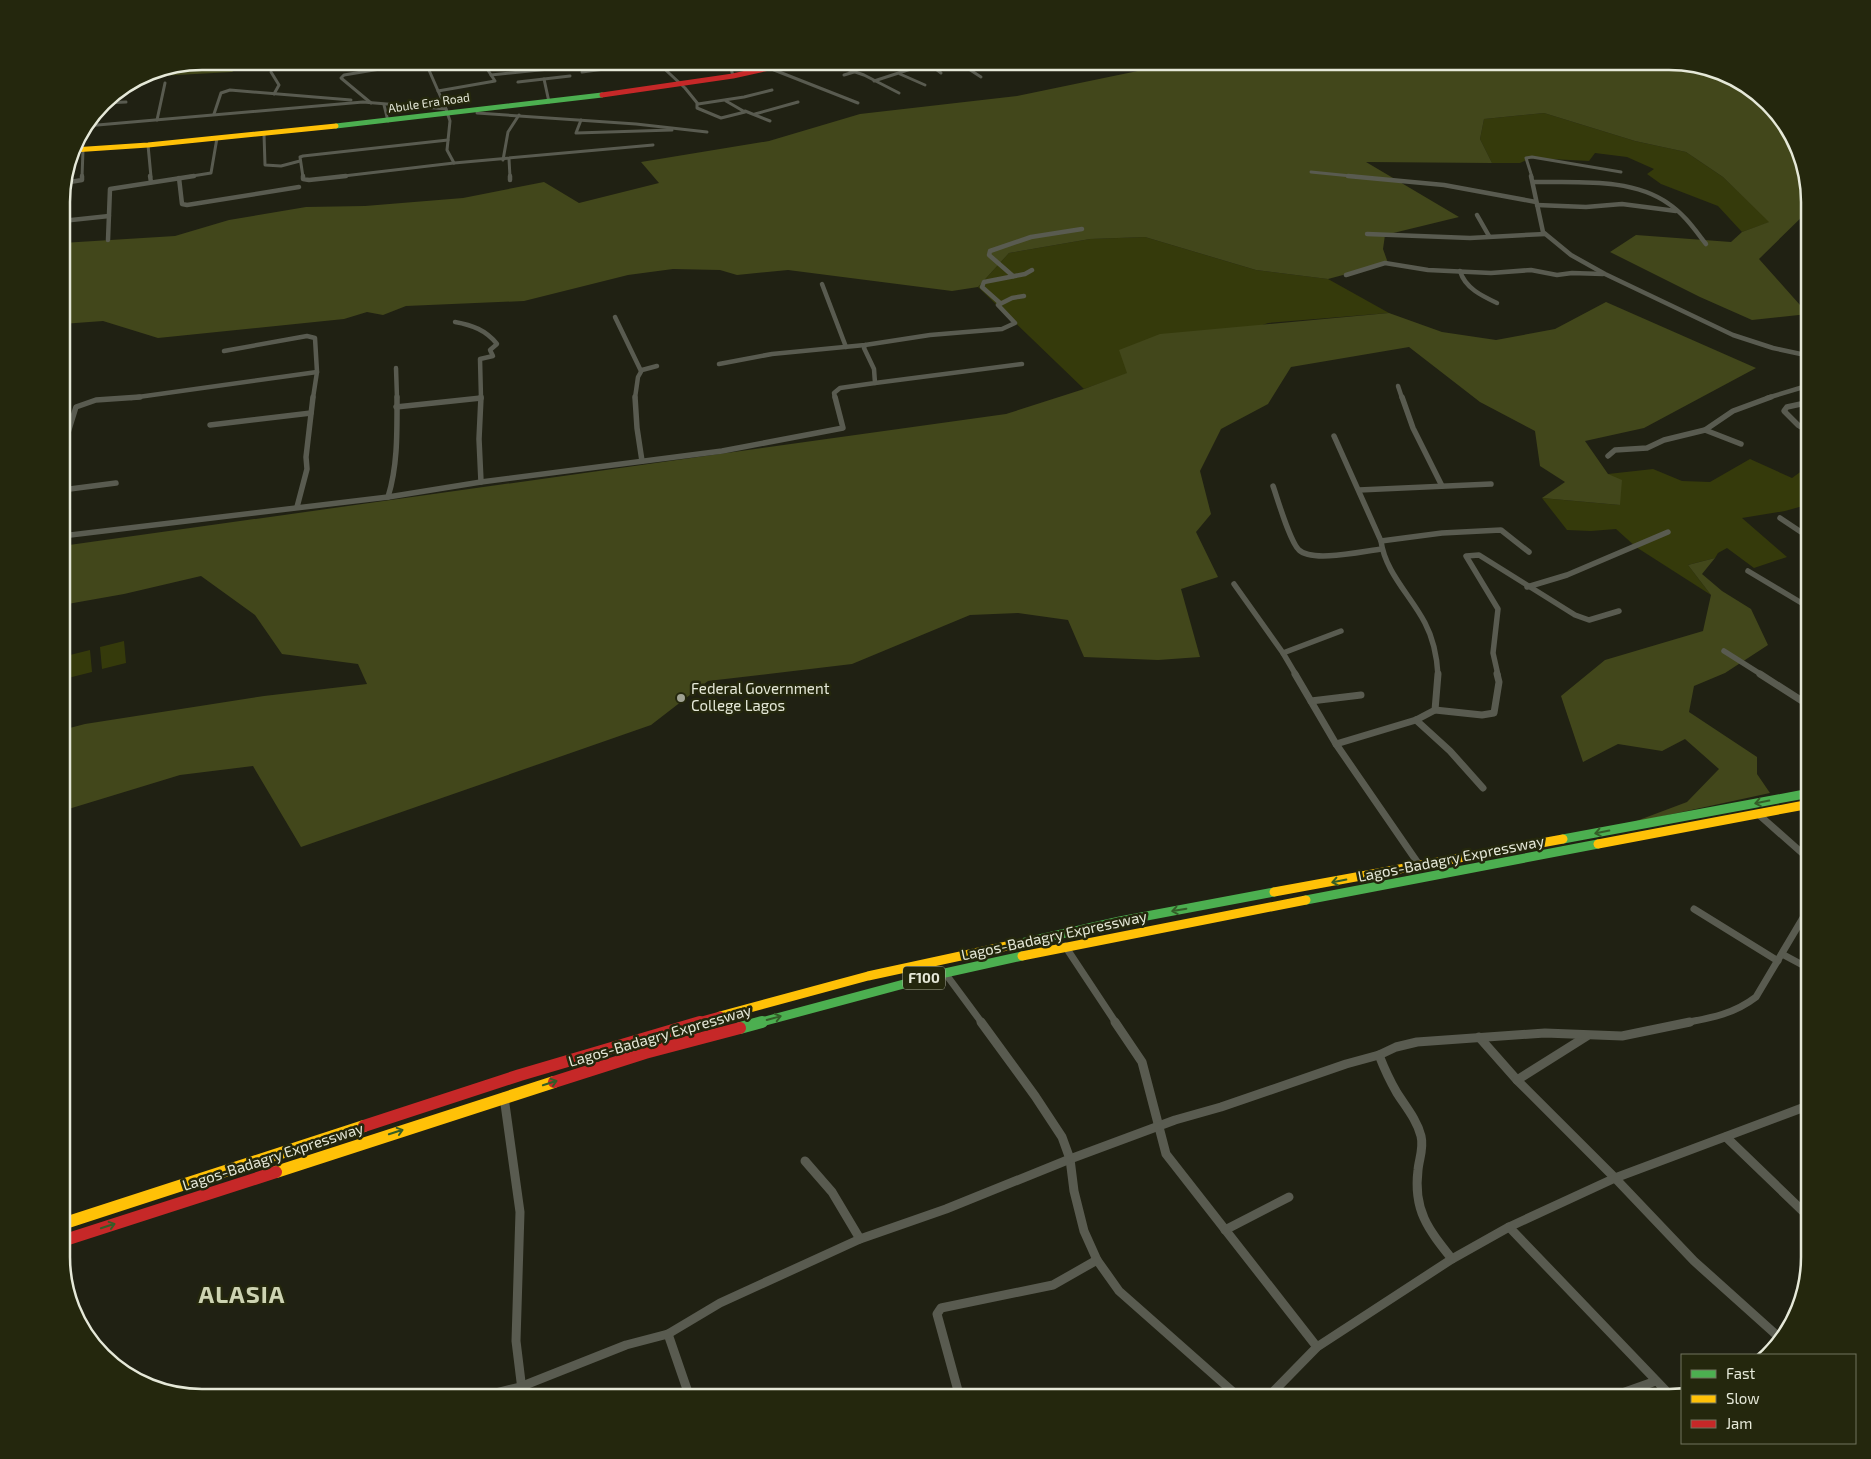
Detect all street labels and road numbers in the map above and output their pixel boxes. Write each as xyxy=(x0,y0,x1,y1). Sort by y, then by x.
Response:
street label: Abule Era Road xyxy=(387,89,471,115)
street label: Lagos-Badagry Expressway xyxy=(1356,831,1546,885)
street label: Lagos-Badagry Expressway xyxy=(959,907,1148,964)
road number: F100 xyxy=(903,966,945,990)
street label: Lagos-Badagry Expressway xyxy=(566,1000,753,1070)
street label: Lagos-Badagry Expressway xyxy=(180,1118,366,1194)

